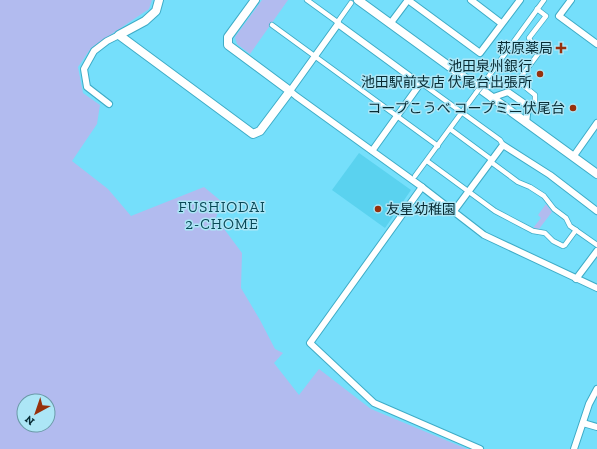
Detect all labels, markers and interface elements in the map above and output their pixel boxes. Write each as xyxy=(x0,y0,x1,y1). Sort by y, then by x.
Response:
place label: 萩原薬局 xyxy=(497,40,553,57)
marker: 萩原薬局 xyxy=(556,43,566,53)
place label: 池田泉州銀行 池田駅前支店 伏尾台出張所 xyxy=(361,58,532,91)
marker: 池田泉州銀行 池田駅前支店 伏尾台出張所 xyxy=(535,69,545,79)
place label: コープこうべ コープミニ伏尾台 xyxy=(368,100,565,117)
marker: コープこうべ コープミニ伏尾台 xyxy=(568,103,578,113)
district label: FUSHIODAI 2-CHOME xyxy=(178,198,266,233)
place label: 友星幼稚園 xyxy=(386,201,456,218)
marker: 友星幼稚園 xyxy=(373,204,383,214)
north arrow xyxy=(16,393,56,433)
text: N xyxy=(22,412,37,428)

